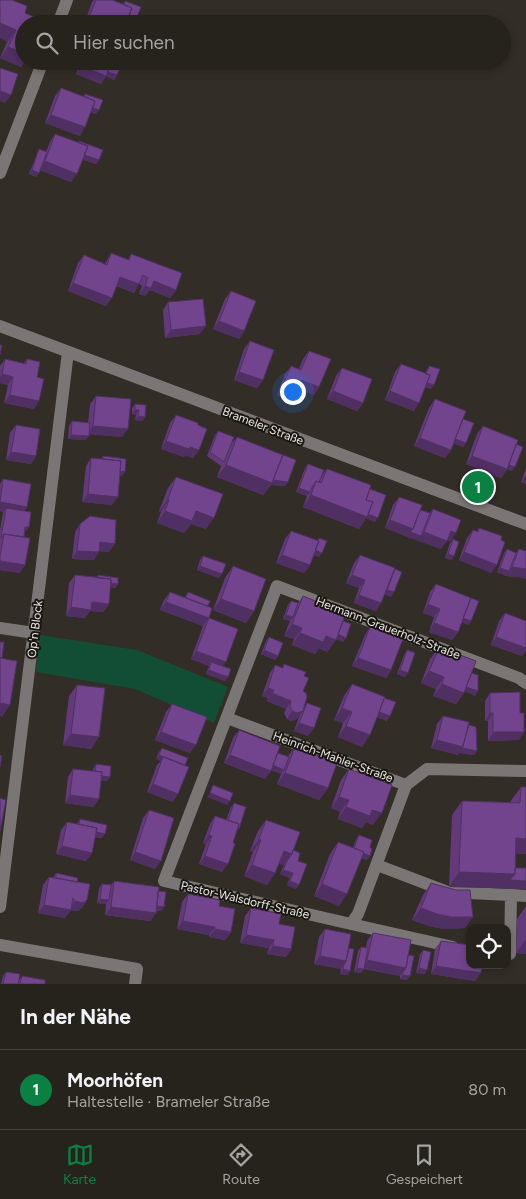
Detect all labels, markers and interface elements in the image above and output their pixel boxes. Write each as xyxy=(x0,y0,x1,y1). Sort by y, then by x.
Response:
search box xyxy=(15,15,511,70)
icon: search xyxy=(33,29,61,57)
text: Hier suchen xyxy=(73,31,174,54)
your location xyxy=(280,379,306,405)
street label: Brameler Straße xyxy=(220,404,306,448)
pin: 1 xyxy=(462,468,494,506)
street label: Hermann-Grauerholz-Straße xyxy=(314,594,463,662)
street label: Op'n Block xyxy=(25,599,45,658)
street label: Heinrich-Mahler-Straße xyxy=(271,729,395,785)
street label: Pastor-Walsdorff-Straße xyxy=(179,878,311,922)
map controls xyxy=(466,924,511,969)
button: locate xyxy=(466,924,511,969)
text: In der Nähe xyxy=(20,1004,131,1029)
text: Moorhöfen xyxy=(67,1069,163,1092)
text: 1 xyxy=(33,1080,39,1099)
text: 80 m xyxy=(468,1080,506,1099)
text: Haltestelle · Brameler Straße xyxy=(67,1092,270,1111)
tab: Karte xyxy=(63,1141,96,1188)
tab: Route xyxy=(222,1141,260,1188)
tab: Gespeichert xyxy=(386,1141,463,1188)

